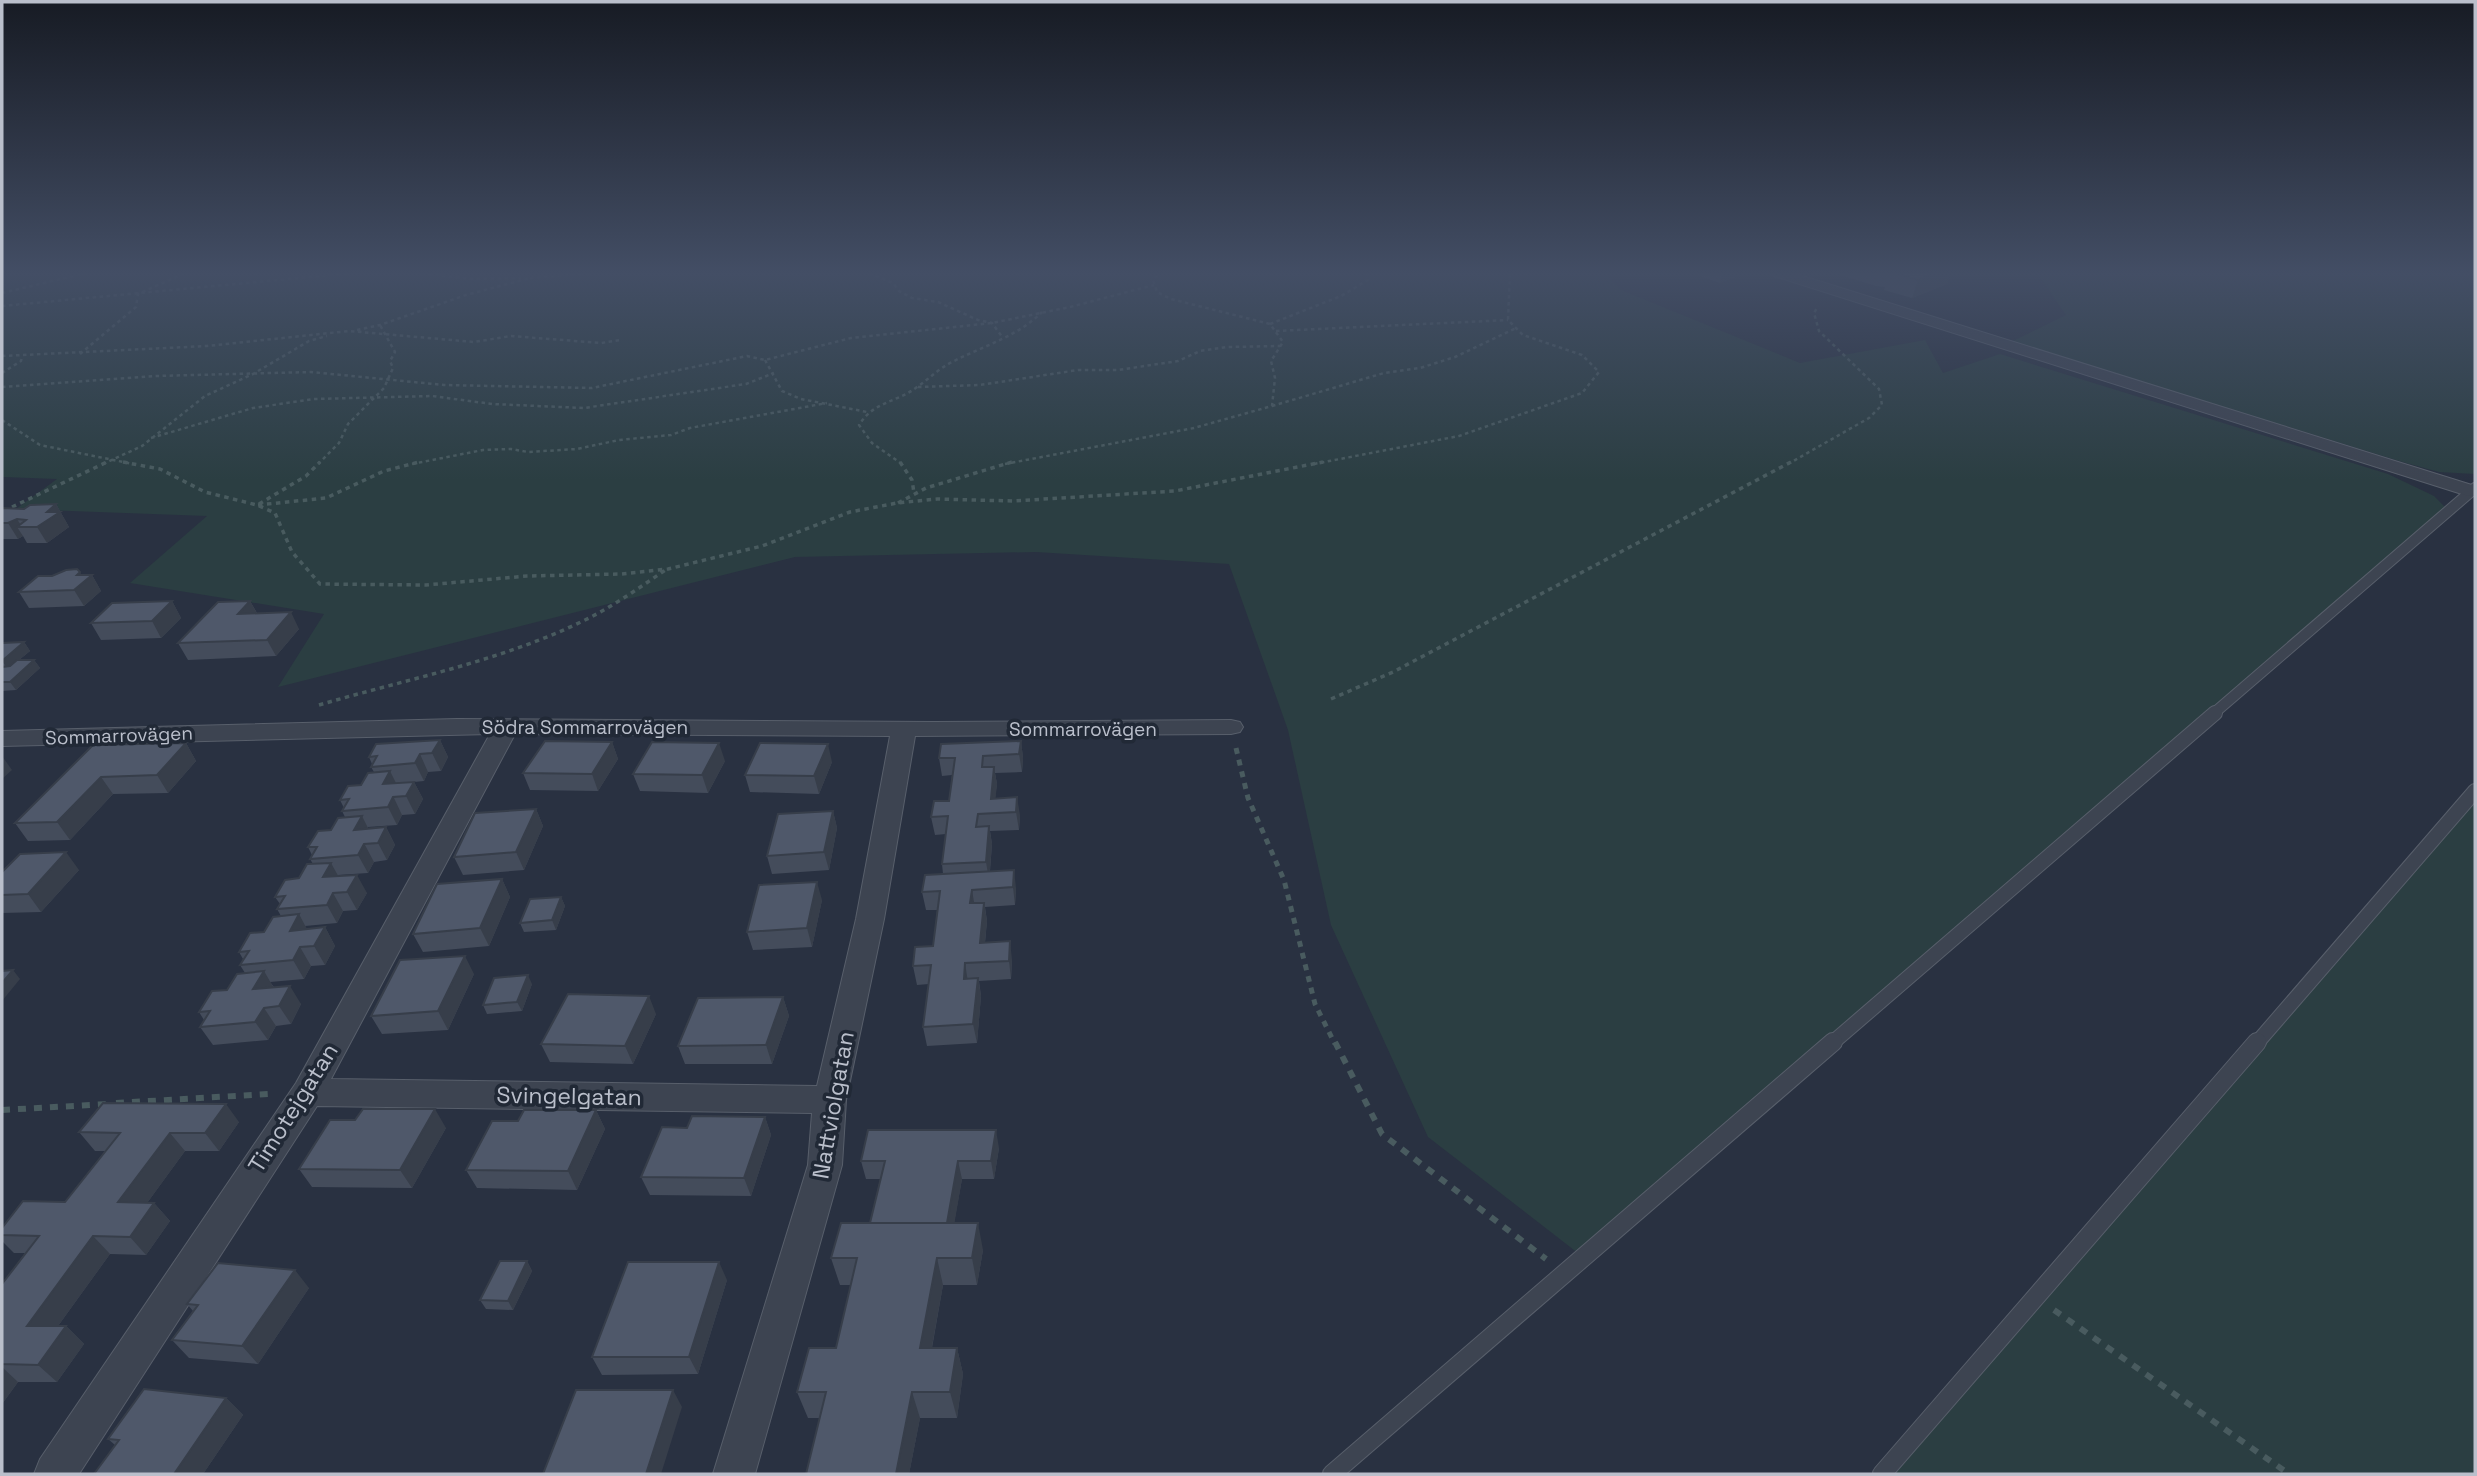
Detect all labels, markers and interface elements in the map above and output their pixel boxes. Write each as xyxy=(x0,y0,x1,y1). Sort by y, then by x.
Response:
street label: Södra Sommarrovägen xyxy=(482,715,688,740)
street label: Sommarrovägen xyxy=(1009,717,1157,742)
street label: Sommarrovägen xyxy=(45,720,193,751)
street label: Nattviolgatan xyxy=(805,1029,861,1181)
street label: Timotejgatan xyxy=(241,1038,345,1178)
street label: Svingelgatan xyxy=(496,1080,642,1112)

